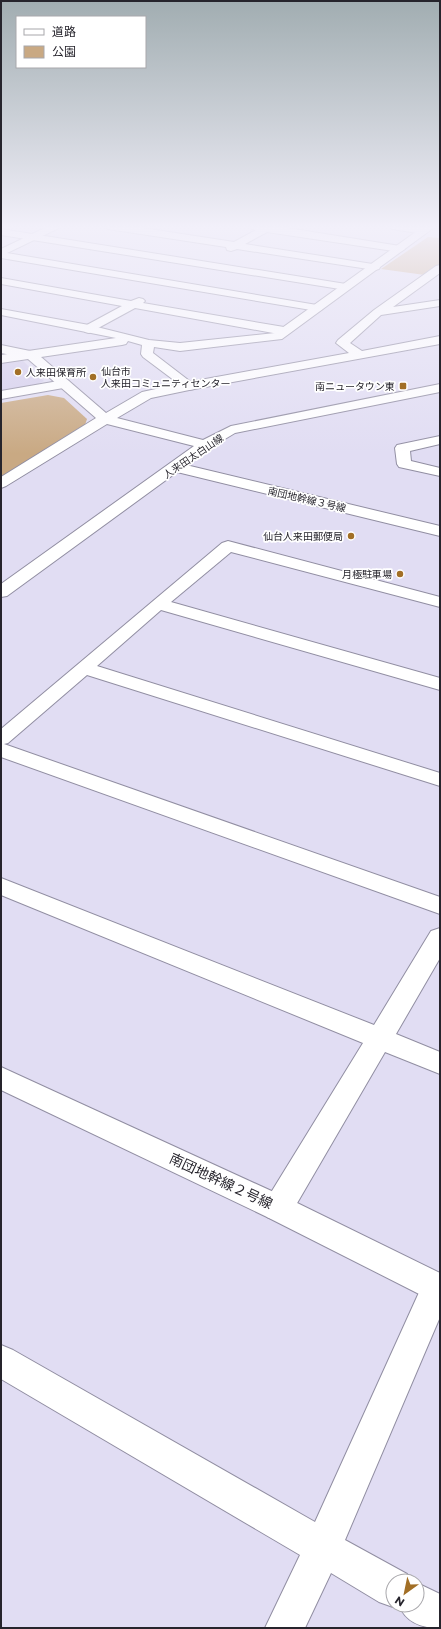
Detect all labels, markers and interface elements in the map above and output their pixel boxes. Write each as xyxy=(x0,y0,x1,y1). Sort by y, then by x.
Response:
legend xyxy=(16,16,146,68)
text: 道路 xyxy=(52,24,76,39)
text: 公園 xyxy=(52,44,76,59)
place label: 仙台市 人来田コミュニティセンター xyxy=(101,365,230,390)
place label: 人来田保育所 xyxy=(26,366,86,379)
marker: 人来田保育所 xyxy=(13,367,23,377)
marker: 仙台市 人来田コミュニティセンター xyxy=(88,372,98,382)
place label: 南ニュータウン東 xyxy=(315,380,395,393)
marker: 南ニュータウン東 xyxy=(398,381,408,391)
street label: 人来田太白山線 xyxy=(161,431,226,481)
street label: 南団地幹線３号線 xyxy=(266,484,347,515)
place label: 仙台人来田郵便局 xyxy=(263,530,343,543)
marker: 仙台人来田郵便局 xyxy=(346,531,356,541)
place label: 月極駐車場 xyxy=(342,568,392,581)
marker: 月極駐車場 xyxy=(395,569,405,579)
street label: 南団地幹線２号線 xyxy=(166,1149,276,1213)
north arrow xyxy=(385,1573,425,1613)
text: N xyxy=(392,1593,407,1610)

